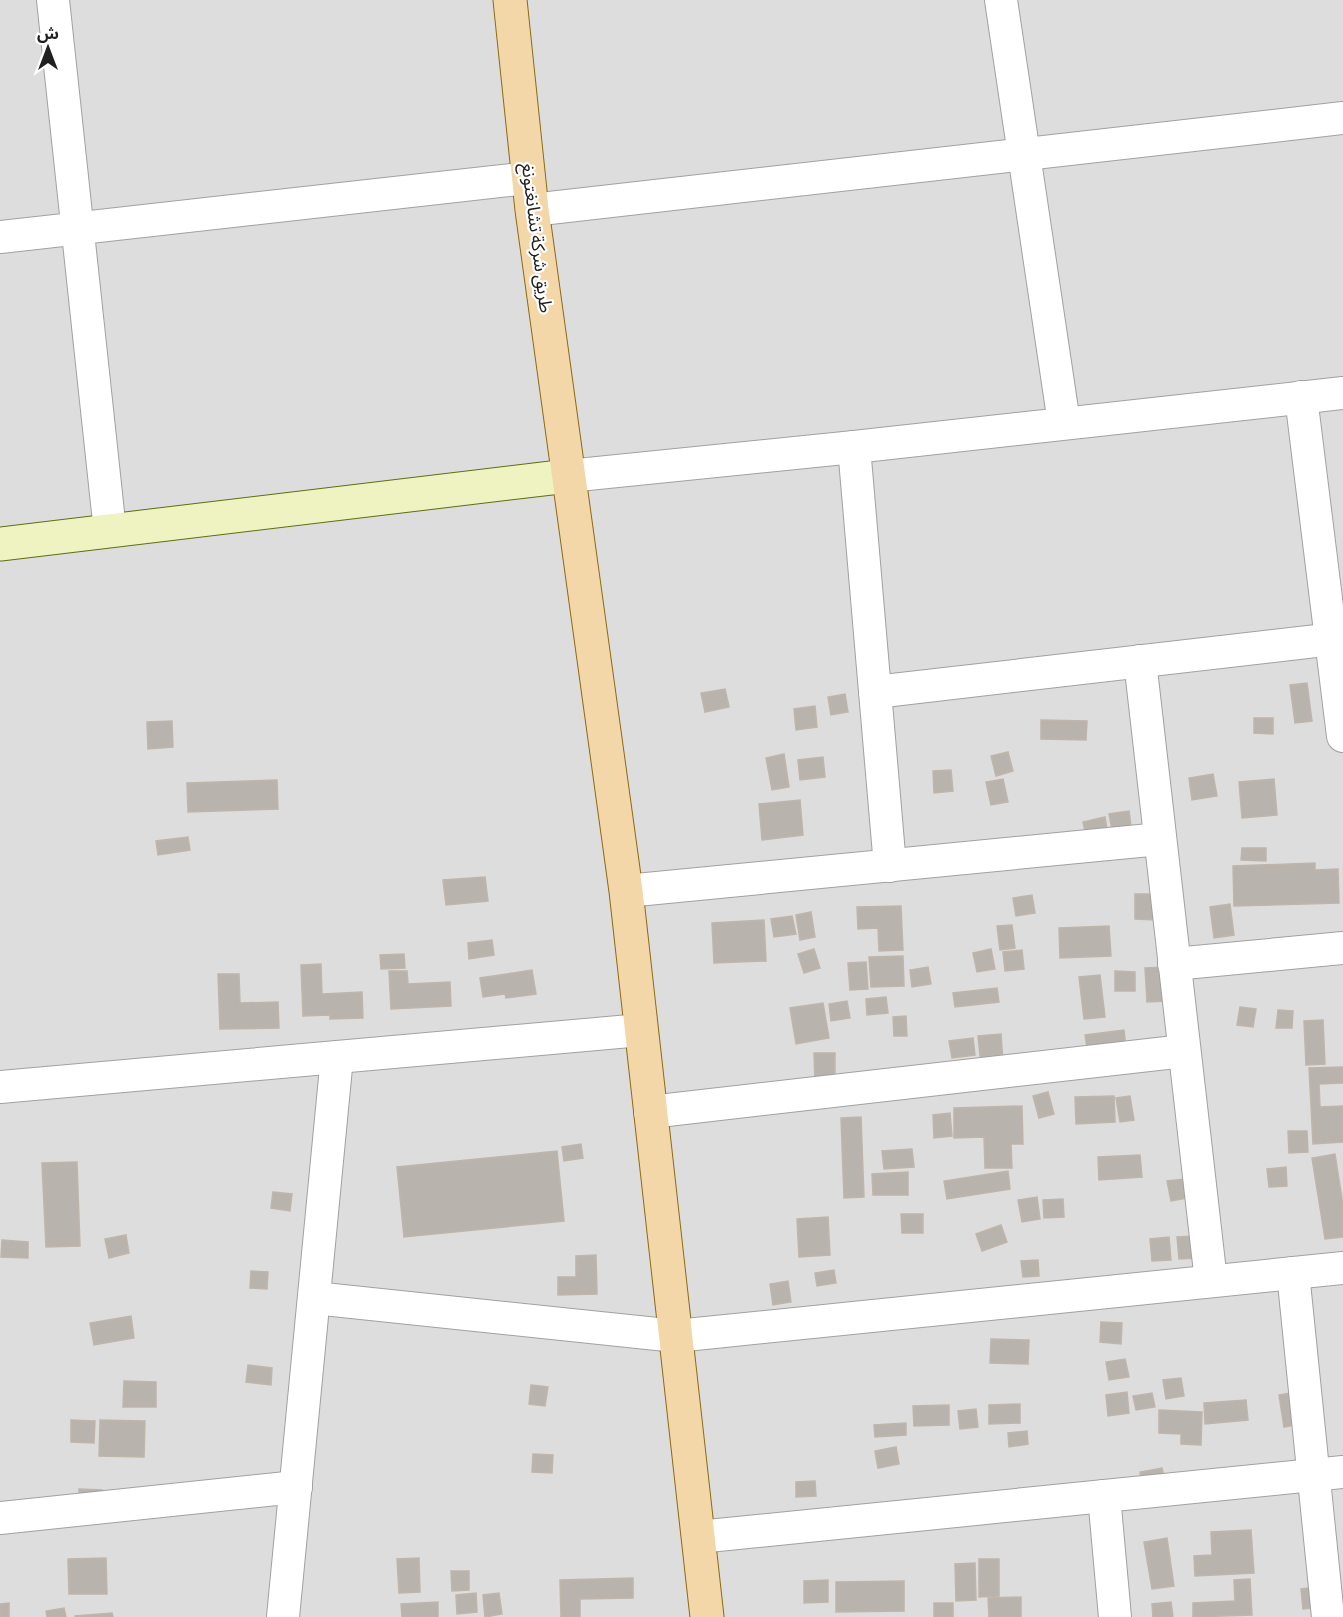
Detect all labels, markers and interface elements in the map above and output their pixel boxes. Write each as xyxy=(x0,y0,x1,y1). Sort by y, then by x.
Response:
north arrow xyxy=(18,18,78,78)
text: ش xyxy=(37,26,59,43)
street label: طريق شركة تشانغتونغ xyxy=(514,162,554,315)

